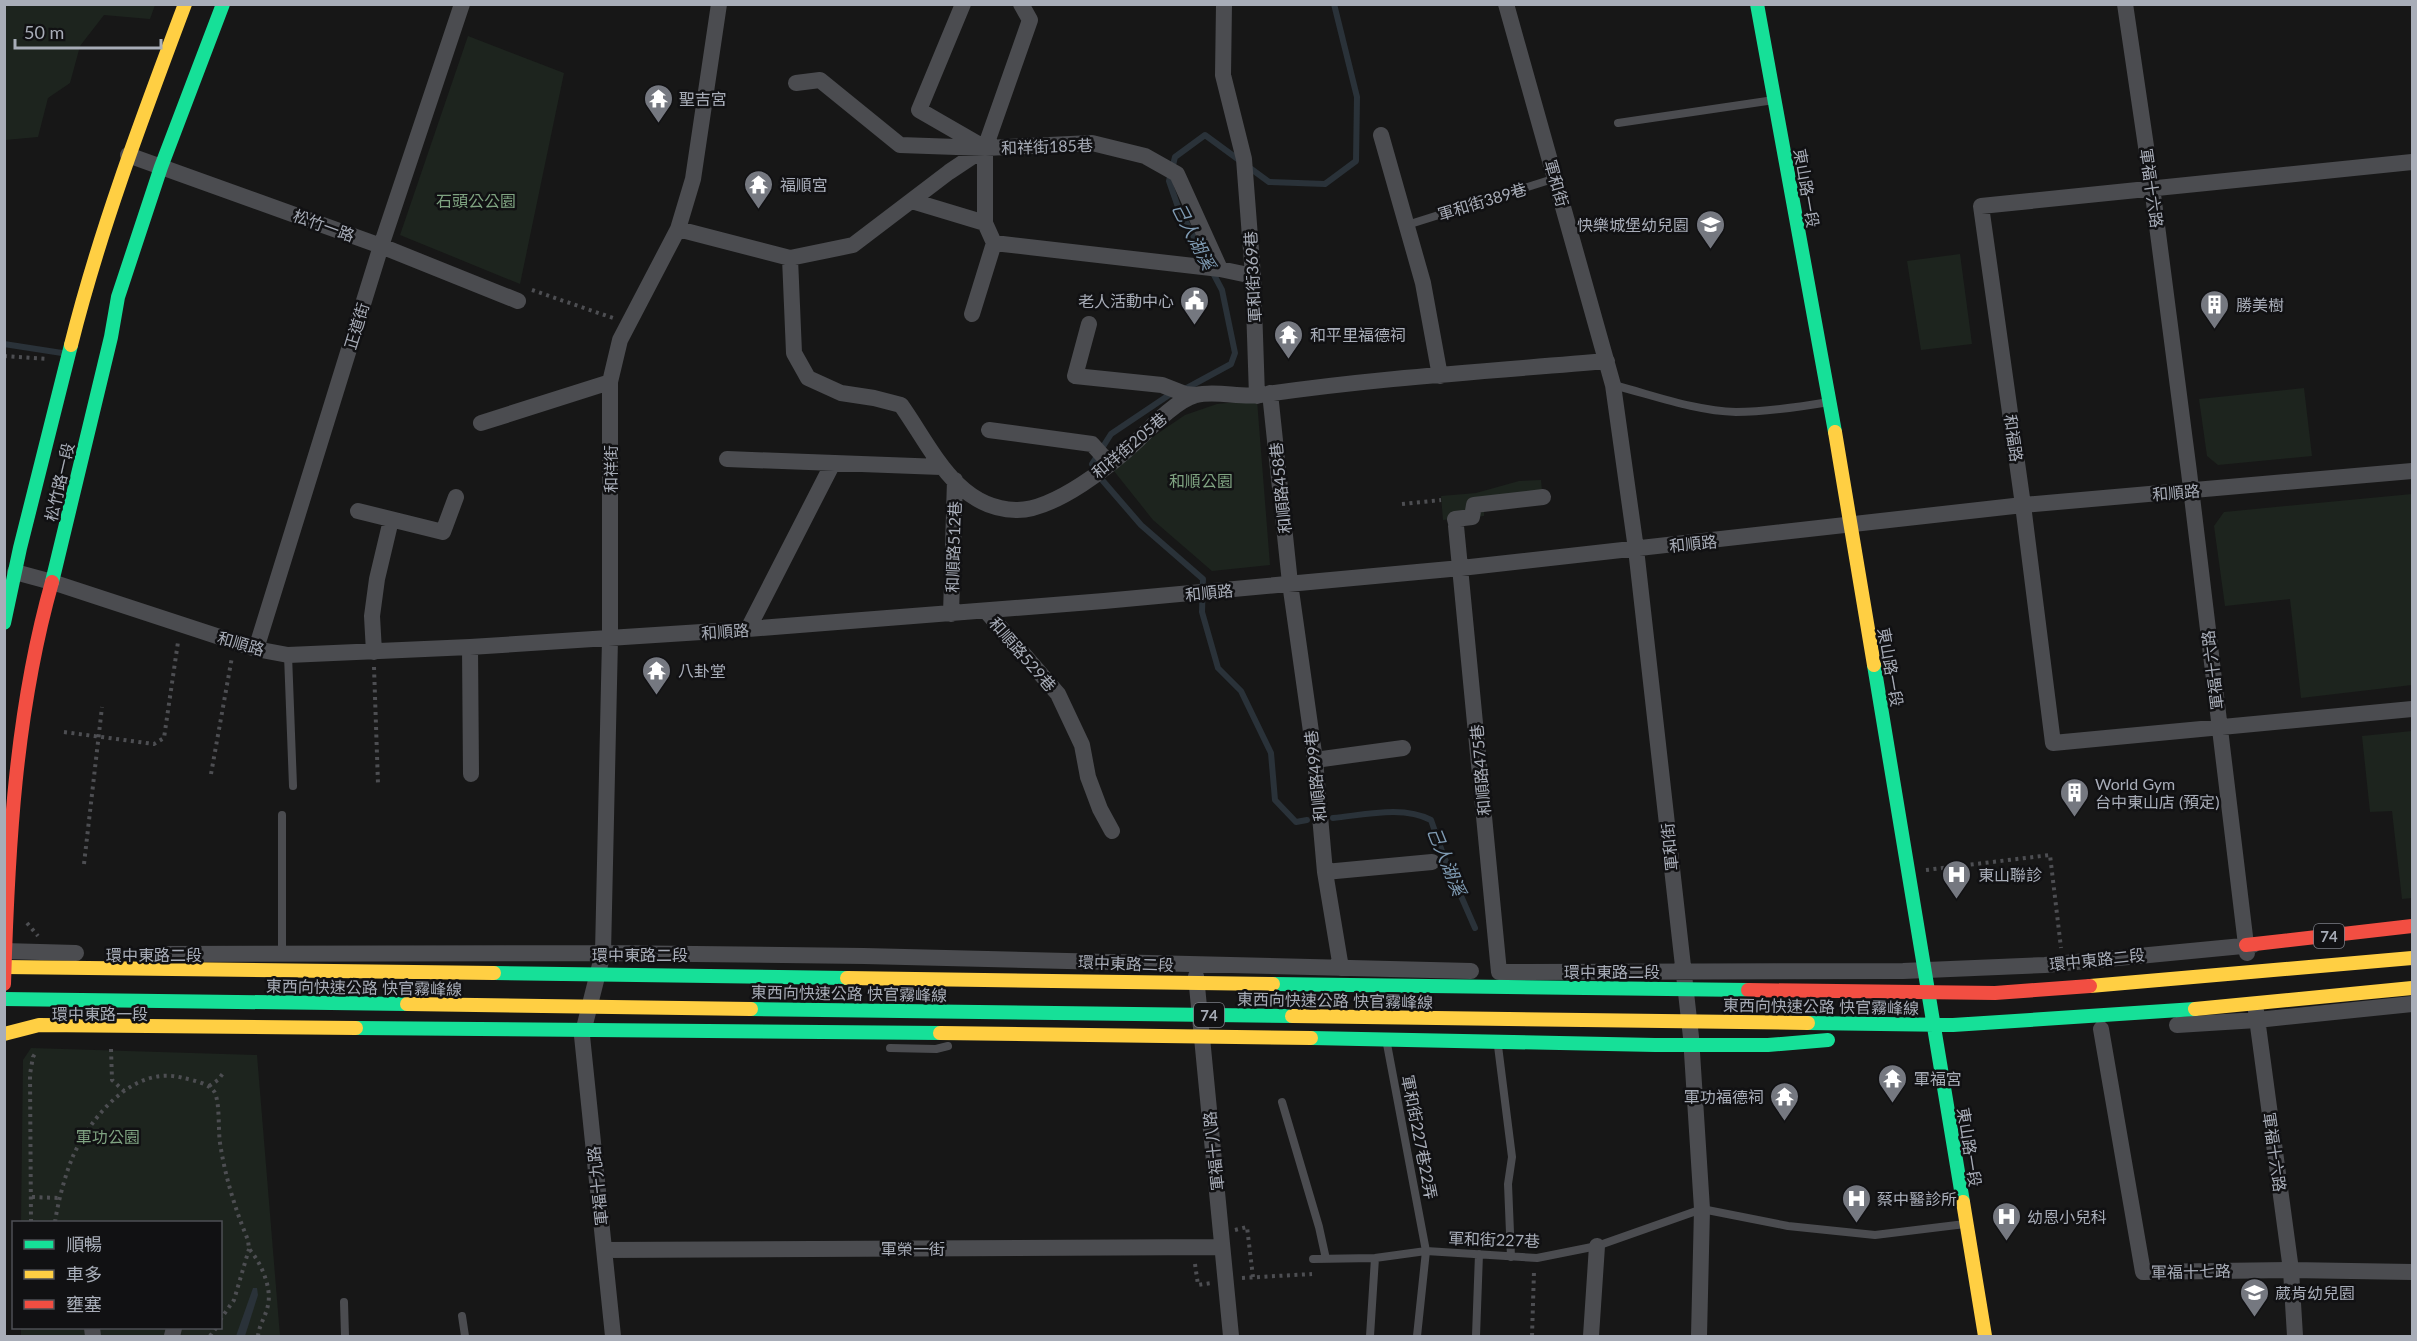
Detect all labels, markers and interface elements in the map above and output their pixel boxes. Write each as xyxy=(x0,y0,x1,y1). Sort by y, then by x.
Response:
scale bar xyxy=(15,12,160,50)
text: 50 m xyxy=(24,21,64,43)
temple icon: 聖吉宮 xyxy=(642,82,674,124)
place label: 聖吉宮 xyxy=(679,89,727,108)
street label: 和祥街185巷 xyxy=(1001,135,1093,157)
street label: 東山路一段 xyxy=(1791,147,1823,229)
street label: 軍福十六路 xyxy=(2137,147,2167,229)
street label: 軍和街 xyxy=(1541,157,1573,209)
temple icon: 福順宮 xyxy=(743,168,775,210)
place label: 福順宮 xyxy=(780,175,828,194)
street label: 軍和街389巷 xyxy=(1435,178,1529,224)
park label: 石頭公公園 xyxy=(436,191,516,210)
water label: 己人湖溪 xyxy=(1168,199,1222,276)
street label: 松竹一路 xyxy=(291,205,357,245)
school or university icon: 快樂城堡幼兒園 xyxy=(1694,208,1726,250)
place label: 快樂城堡幼兒園 xyxy=(1577,215,1689,234)
street label: 軍和街369巷 xyxy=(1240,231,1264,323)
public building icon: 老人活動中心 xyxy=(1179,284,1211,326)
building icon: 勝美樹 xyxy=(2199,288,2231,330)
place label: 老人活動中心 xyxy=(1078,291,1174,310)
place label: 勝美樹 xyxy=(2236,295,2284,314)
street label: 正道街 xyxy=(340,300,372,352)
temple icon: 和平里福德祠 xyxy=(1273,318,1305,360)
place label: 和平里福德祠 xyxy=(1310,325,1406,344)
street label: 和祥街205巷 xyxy=(1088,408,1170,482)
street label: 和福路 xyxy=(2001,413,2027,463)
street label: 松竹路一段 xyxy=(41,441,77,523)
street label: 和順路458巷 xyxy=(1266,441,1294,535)
street label: 和祥街 xyxy=(601,445,620,493)
park label: 和順公園 xyxy=(1169,471,1233,490)
street label: 和順路 xyxy=(2151,480,2201,504)
street label: 和順路512巷 xyxy=(942,501,964,593)
street label: 和順路 xyxy=(1668,531,1718,555)
street label: 和順路 xyxy=(1184,580,1234,604)
street label: 和順路529巷 xyxy=(986,613,1060,695)
street label: 和順路 xyxy=(700,620,750,642)
street label: 東山路一段 xyxy=(1875,626,1907,708)
street label: 和順路 xyxy=(215,627,267,659)
street label: 軍福十六路 xyxy=(2198,629,2226,711)
temple icon: 八卦堂 xyxy=(641,654,673,696)
place label: 八卦堂 xyxy=(678,661,726,680)
street label: 和順路475巷 xyxy=(1467,723,1493,817)
street label: 和順路499巷 xyxy=(1301,729,1329,823)
place label: World Gym 台中東山店 (預定) xyxy=(2095,774,2220,811)
building icon: World Gym 台中東山店 (預定) xyxy=(2058,776,2090,818)
street label: 軍和街 xyxy=(1657,822,1681,872)
water label: 己人湖溪 xyxy=(1423,824,1472,901)
hospital icon: 東山聯診 xyxy=(1941,858,1973,900)
place label: 東山聯診 xyxy=(1978,865,2042,884)
road number: 74 xyxy=(2314,924,2344,948)
street label: 環中東路二段 xyxy=(106,945,202,964)
street label: 環中東路二段 xyxy=(592,945,688,964)
street label: 環中東路二段 xyxy=(2048,945,2146,973)
street label: 環中東路二段 xyxy=(1078,952,1174,974)
street label: 環中東路二段 xyxy=(1564,962,1660,981)
street label: 東西向快速公路 快官霧峰線 xyxy=(266,976,462,998)
street label: 東西向快速公路 快官霧峰線 xyxy=(751,982,947,1004)
street label: 東西向快速公路 快官霧峰線 xyxy=(1237,989,1433,1011)
street label: 東西向快速公路 快官霧峰線 xyxy=(1723,995,1919,1017)
road number: 74 xyxy=(1194,1003,1224,1027)
street label: 環中東路一段 xyxy=(52,1004,148,1023)
temple icon: 軍福宮 xyxy=(1877,1062,1909,1104)
place label: 軍福宮 xyxy=(1914,1069,1962,1088)
street label: 軍和街227巷22弄 xyxy=(1399,1073,1441,1201)
temple icon: 軍功福德祠 xyxy=(1769,1080,1801,1122)
place label: 軍功福德祠 xyxy=(1684,1087,1764,1106)
street label: 東山路一段 xyxy=(1954,1106,1986,1188)
street label: 軍福十八路 xyxy=(1199,1110,1227,1192)
street label: 軍福十六路 xyxy=(2260,1111,2290,1193)
park label: 軍功公園 xyxy=(76,1127,140,1146)
street label: 軍福十九路 xyxy=(583,1145,611,1227)
hospital icon: 蔡中醫診所 xyxy=(1840,1182,1872,1224)
place label: 蔡中醫診所 xyxy=(1877,1189,1957,1208)
hospital icon: 幼恩小兒科 xyxy=(1990,1200,2022,1242)
place label: 幼恩小兒科 xyxy=(2027,1207,2107,1226)
legend xyxy=(12,1221,222,1329)
street label: 軍和街227巷 xyxy=(1448,1228,1540,1250)
text: 順暢 xyxy=(66,1233,102,1255)
street label: 軍榮一街 xyxy=(881,1239,945,1258)
street label: 軍福十七路 xyxy=(2151,1261,2231,1281)
text: 車多 xyxy=(66,1263,102,1285)
school or university icon: 葳肯幼兒園 xyxy=(2238,1276,2270,1318)
place label: 葳肯幼兒園 xyxy=(2275,1283,2355,1302)
text: 壅塞 xyxy=(66,1293,102,1315)

